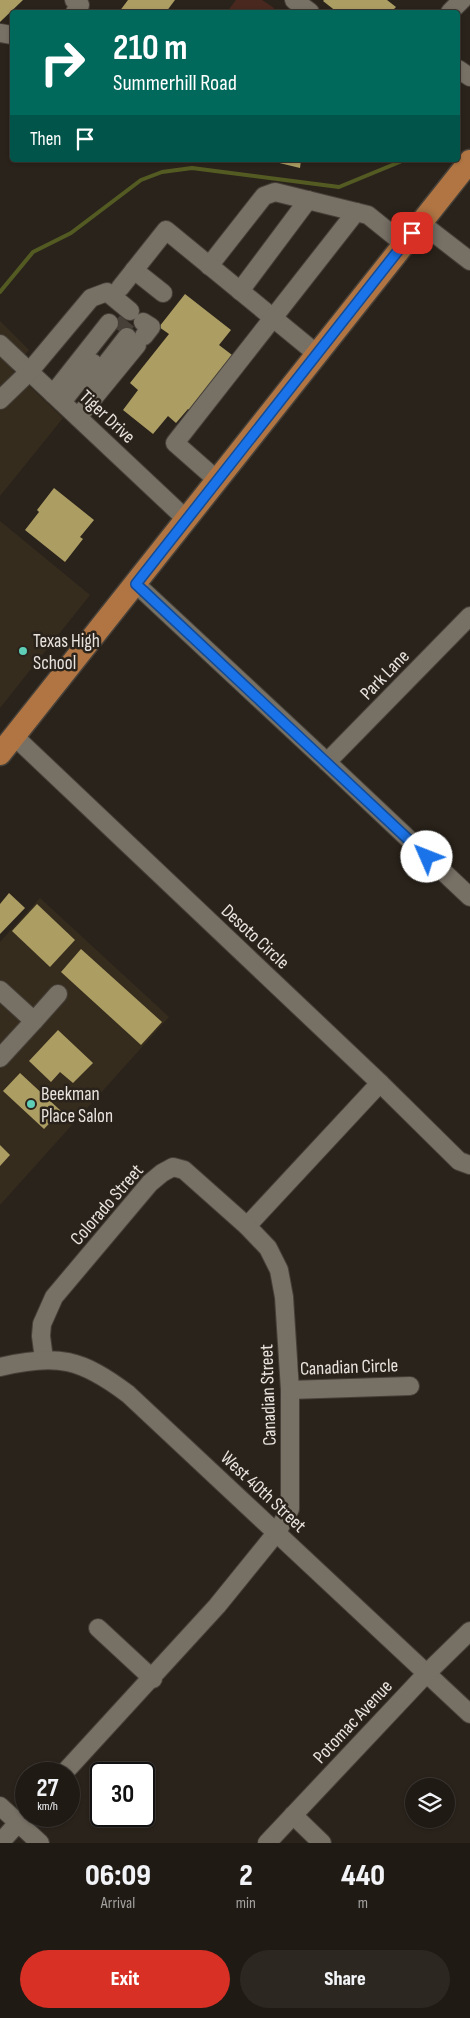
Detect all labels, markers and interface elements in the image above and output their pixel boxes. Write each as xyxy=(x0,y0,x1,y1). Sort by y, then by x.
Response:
text: 210 m xyxy=(113,27,187,70)
icon: right xyxy=(30,30,95,95)
text: Summerhill Road xyxy=(113,70,237,97)
icon: arrive xyxy=(71,125,99,153)
text: Then xyxy=(30,128,61,151)
pin xyxy=(391,212,433,254)
icon: arrive xyxy=(398,219,426,247)
street label: Tiger Drive xyxy=(74,385,140,449)
place label: Texas High School xyxy=(33,630,100,675)
marker: Texas High School xyxy=(17,645,29,657)
street label: Park Lane xyxy=(356,645,415,705)
position arrow xyxy=(400,830,452,882)
street label: Desoto Circle xyxy=(216,900,294,974)
place label: Beekman Place Salon xyxy=(41,1083,113,1128)
marker: Beekman Place Salon xyxy=(25,1098,37,1110)
street label: Colorado Street xyxy=(66,1160,149,1250)
street label: Canadian Street xyxy=(255,1344,282,1446)
street label: Canadian Circle xyxy=(300,1354,399,1381)
street label: West 40th Street xyxy=(215,1447,311,1538)
street label: Potomac Avenue xyxy=(309,1675,398,1769)
speed limit sign: 30 xyxy=(90,1762,155,1827)
text: 27 xyxy=(37,1773,58,1804)
map controls xyxy=(405,1778,455,1828)
button: layers xyxy=(405,1778,455,1828)
text: km/h xyxy=(37,1799,58,1814)
text: 06:09 xyxy=(85,1858,151,1894)
text: 2 xyxy=(239,1858,253,1894)
text: 440 xyxy=(341,1858,385,1894)
text: Arrival xyxy=(101,1894,135,1913)
text: min xyxy=(236,1894,256,1913)
text: m xyxy=(358,1894,368,1913)
button: Exit xyxy=(20,1950,230,2008)
button: Share xyxy=(240,1950,450,2008)

